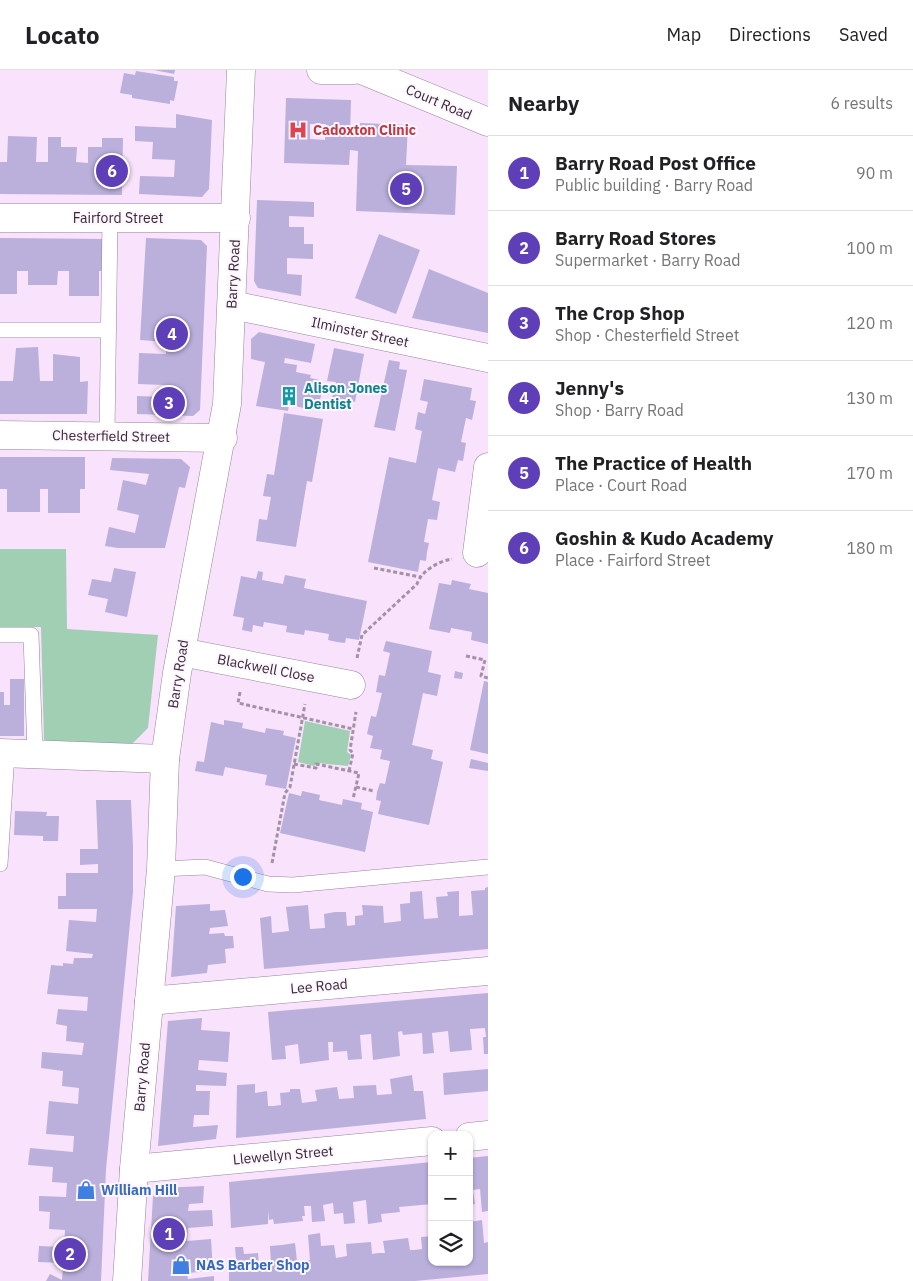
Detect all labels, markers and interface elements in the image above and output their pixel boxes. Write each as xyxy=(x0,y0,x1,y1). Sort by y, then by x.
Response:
text: Locato xyxy=(25,19,100,51)
text: Map xyxy=(666,23,701,46)
text: Directions xyxy=(729,23,811,46)
text: Saved xyxy=(839,23,888,46)
street label: Court Road xyxy=(403,80,475,124)
text: Nearby xyxy=(508,89,579,117)
text: 6 results xyxy=(830,93,893,113)
hospital icon: Cadoxton Clinic xyxy=(287,119,309,141)
place label: Cadoxton Clinic xyxy=(313,121,416,139)
text: Barry Road Post Office xyxy=(555,151,756,175)
pin: 6 xyxy=(96,152,128,190)
text: 1 xyxy=(519,163,529,183)
text: 90 m xyxy=(856,163,893,183)
pin: 5 xyxy=(390,170,422,208)
text: Public building · Barry Road xyxy=(555,175,753,195)
street label: Fairford Street xyxy=(73,209,163,227)
text: Barry Road Stores xyxy=(555,226,716,250)
text: 2 xyxy=(519,238,529,258)
text: 100 m xyxy=(846,238,893,258)
street label: Barry Road xyxy=(222,239,244,309)
text: Supermarket · Barry Road xyxy=(555,250,740,270)
text: The Crop Shop xyxy=(555,301,685,325)
street label: Ilminster Street xyxy=(310,313,410,351)
text: 3 xyxy=(519,313,529,333)
text: 120 m xyxy=(846,313,893,333)
pin: 4 xyxy=(156,315,188,353)
text: Shop · Chesterfield Street xyxy=(555,325,739,345)
text: Jenny's xyxy=(555,376,624,400)
place label: Alison Jones Dentist xyxy=(304,379,387,413)
pin: 3 xyxy=(153,384,185,422)
building icon: Alison Jones Dentist xyxy=(278,385,300,407)
text: 4 xyxy=(519,388,529,408)
text: 130 m xyxy=(846,388,893,408)
text: Shop · Barry Road xyxy=(555,400,684,420)
street label: Chesterfield Street xyxy=(52,426,170,446)
text: The Practice of Health xyxy=(555,451,752,475)
text: 5 xyxy=(519,463,529,483)
text: 170 m xyxy=(846,463,893,483)
text: Place · Court Road xyxy=(555,475,687,495)
text: Goshin & Kudo Academy xyxy=(555,526,773,550)
text: 6 xyxy=(519,538,529,558)
text: 180 m xyxy=(846,538,893,558)
text: Place · Fairford Street xyxy=(555,550,711,570)
street label: Barry Road xyxy=(164,638,192,710)
street label: Blackwell Close xyxy=(216,650,317,686)
your location xyxy=(230,864,256,890)
street label: Lee Road xyxy=(289,975,349,997)
street label: Barry Road xyxy=(130,1042,154,1112)
map controls xyxy=(428,1131,473,1266)
button: + xyxy=(428,1131,473,1176)
street label: Llewellyn Street xyxy=(232,1142,334,1168)
button: − xyxy=(428,1176,473,1221)
shop icon: William Hill xyxy=(75,1179,97,1201)
place label: William Hill xyxy=(101,1181,177,1199)
pin: 1 xyxy=(153,1215,185,1253)
button: layers xyxy=(428,1221,473,1266)
pin: 2 xyxy=(54,1235,86,1273)
shop icon: NAS Barber Shop xyxy=(170,1254,192,1276)
place label: NAS Barber Shop xyxy=(196,1256,310,1274)

